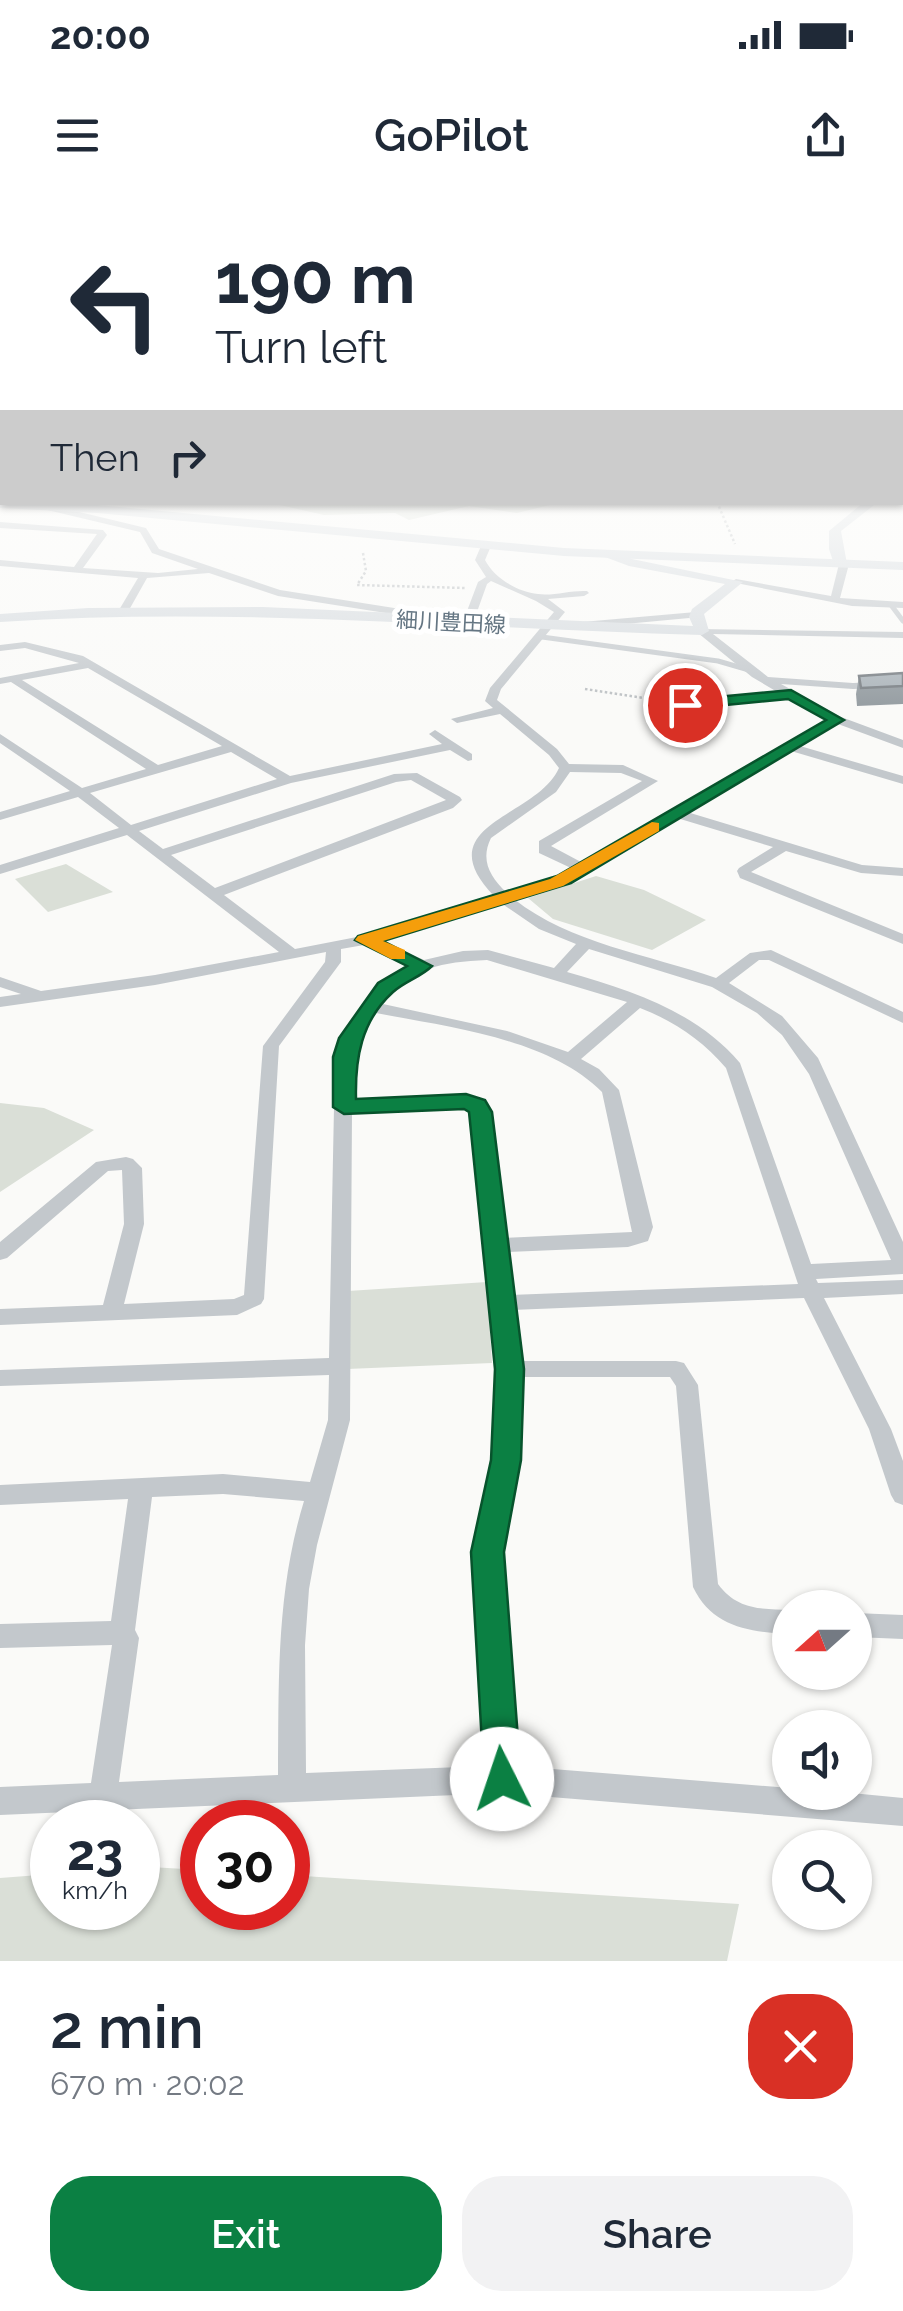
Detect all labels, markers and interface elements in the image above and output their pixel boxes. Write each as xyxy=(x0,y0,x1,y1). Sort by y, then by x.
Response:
text: 20:00 xyxy=(50,13,151,58)
icon: menu xyxy=(50,108,105,163)
icon: share xyxy=(798,108,853,163)
text: GoPilot xyxy=(374,109,529,162)
text: 190 m xyxy=(215,237,416,319)
icon: left xyxy=(50,240,180,370)
text: Turn left xyxy=(215,321,387,374)
icon: right xyxy=(160,430,215,485)
text: Then xyxy=(50,435,140,480)
street label: 細川豊田線 xyxy=(395,606,507,638)
pin xyxy=(643,663,728,748)
icon: arrive xyxy=(658,678,713,733)
north arrow xyxy=(772,1590,872,1690)
map controls xyxy=(772,1590,872,1930)
button: sound xyxy=(772,1710,872,1810)
position arrow xyxy=(450,1727,554,1831)
speed limit sign: 30 xyxy=(180,1800,310,1930)
text: 23 xyxy=(67,1823,123,1882)
button: search xyxy=(772,1830,872,1930)
text: km/h xyxy=(62,1875,128,1905)
text: 2 min xyxy=(50,1992,204,2062)
button: close xyxy=(748,1994,853,2099)
text: 670 m · 20:02 xyxy=(50,2065,244,2102)
button: Exit xyxy=(50,2176,442,2291)
button: Share xyxy=(462,2176,853,2291)

